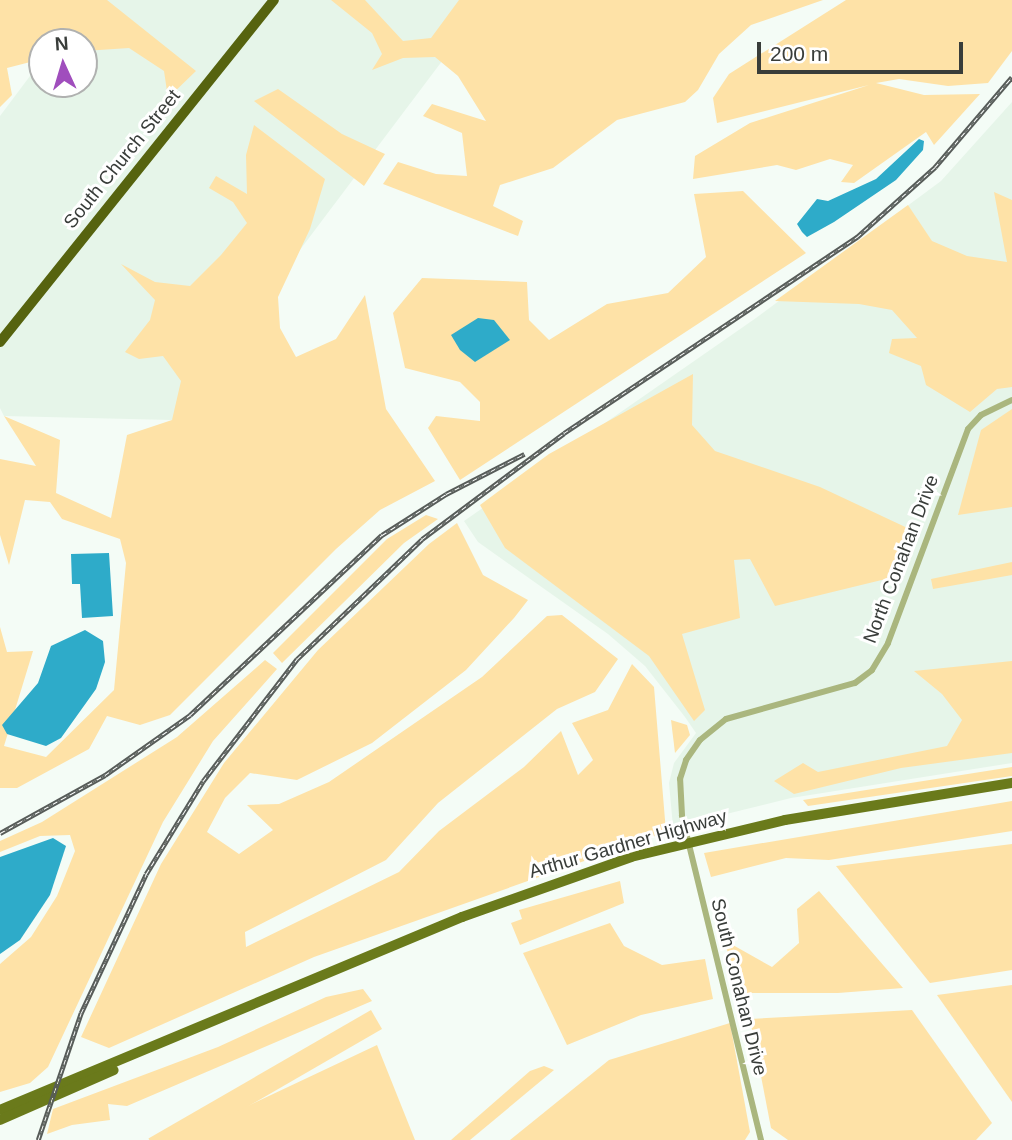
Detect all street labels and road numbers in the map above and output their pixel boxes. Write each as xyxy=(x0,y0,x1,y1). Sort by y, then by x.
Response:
street label: South Church Street xyxy=(59,85,185,233)
street label: North Conahan Drive xyxy=(858,472,944,646)
street label: Arthur Gardner Highway xyxy=(526,805,730,883)
street label: South Conahan Drive xyxy=(706,896,772,1078)

